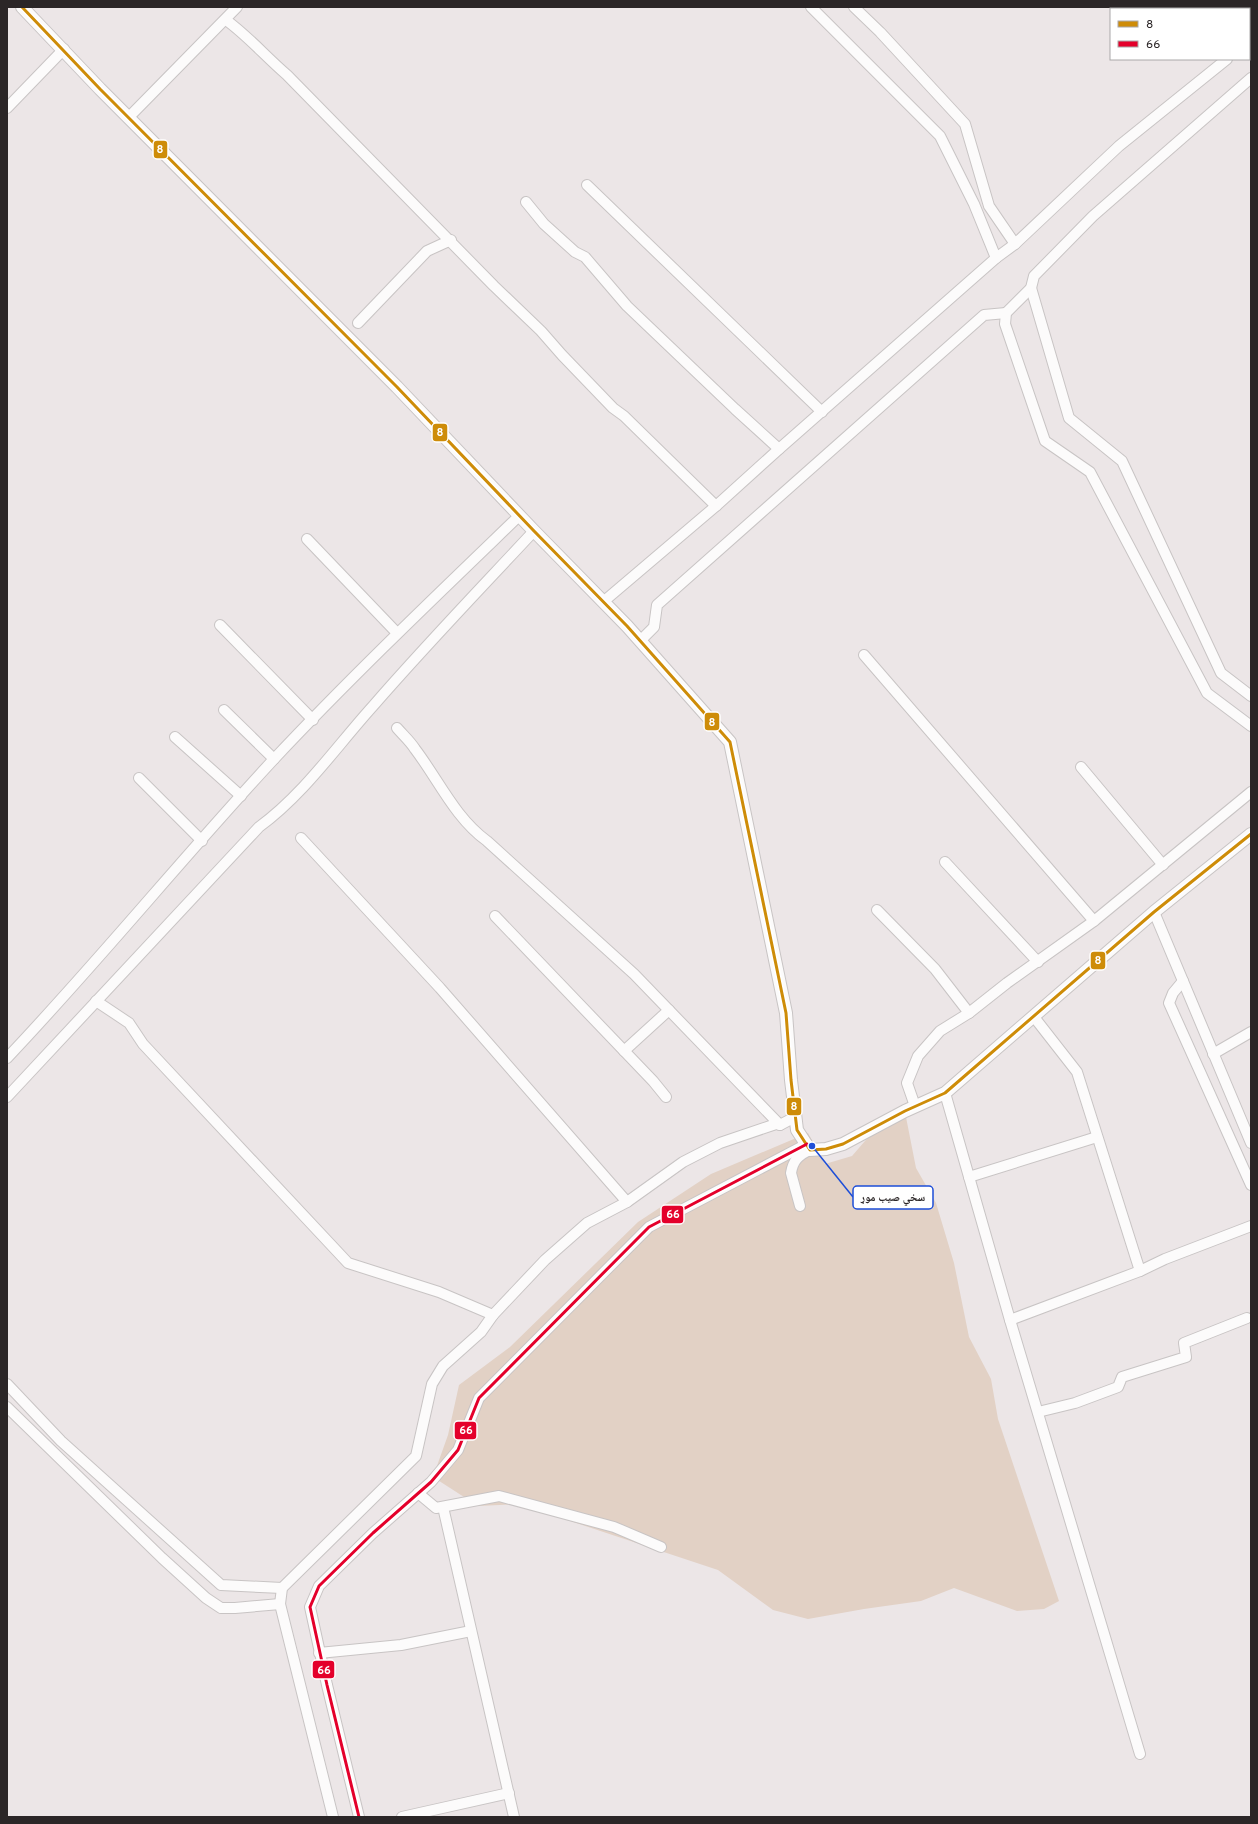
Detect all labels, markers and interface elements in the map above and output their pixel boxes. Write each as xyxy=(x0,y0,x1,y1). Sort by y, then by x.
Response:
legend xyxy=(1110,8,1250,60)
text: 8 xyxy=(1146,17,1153,33)
text: 66 xyxy=(1146,37,1160,53)
line badge: 8 xyxy=(153,140,168,159)
text: 8 xyxy=(157,143,164,157)
line badge: 8 xyxy=(432,423,448,442)
text: 8 xyxy=(437,426,444,440)
line badge: 8 xyxy=(704,712,720,731)
text: 8 xyxy=(709,716,716,730)
line badge: 8 xyxy=(1090,951,1106,970)
text: 8 xyxy=(1095,954,1102,968)
line badge: 8 xyxy=(786,1097,802,1116)
text: 8 xyxy=(791,1100,798,1114)
callout: سخي صیب موړ xyxy=(853,1186,933,1209)
text: سخي صیب موړ xyxy=(860,1191,926,1206)
line badge: 66 xyxy=(661,1205,684,1224)
text: 66 xyxy=(666,1208,680,1222)
line badge: 66 xyxy=(454,1421,477,1440)
text: 66 xyxy=(459,1424,473,1438)
line badge: 66 xyxy=(312,1660,335,1679)
text: 66 xyxy=(317,1664,331,1678)

